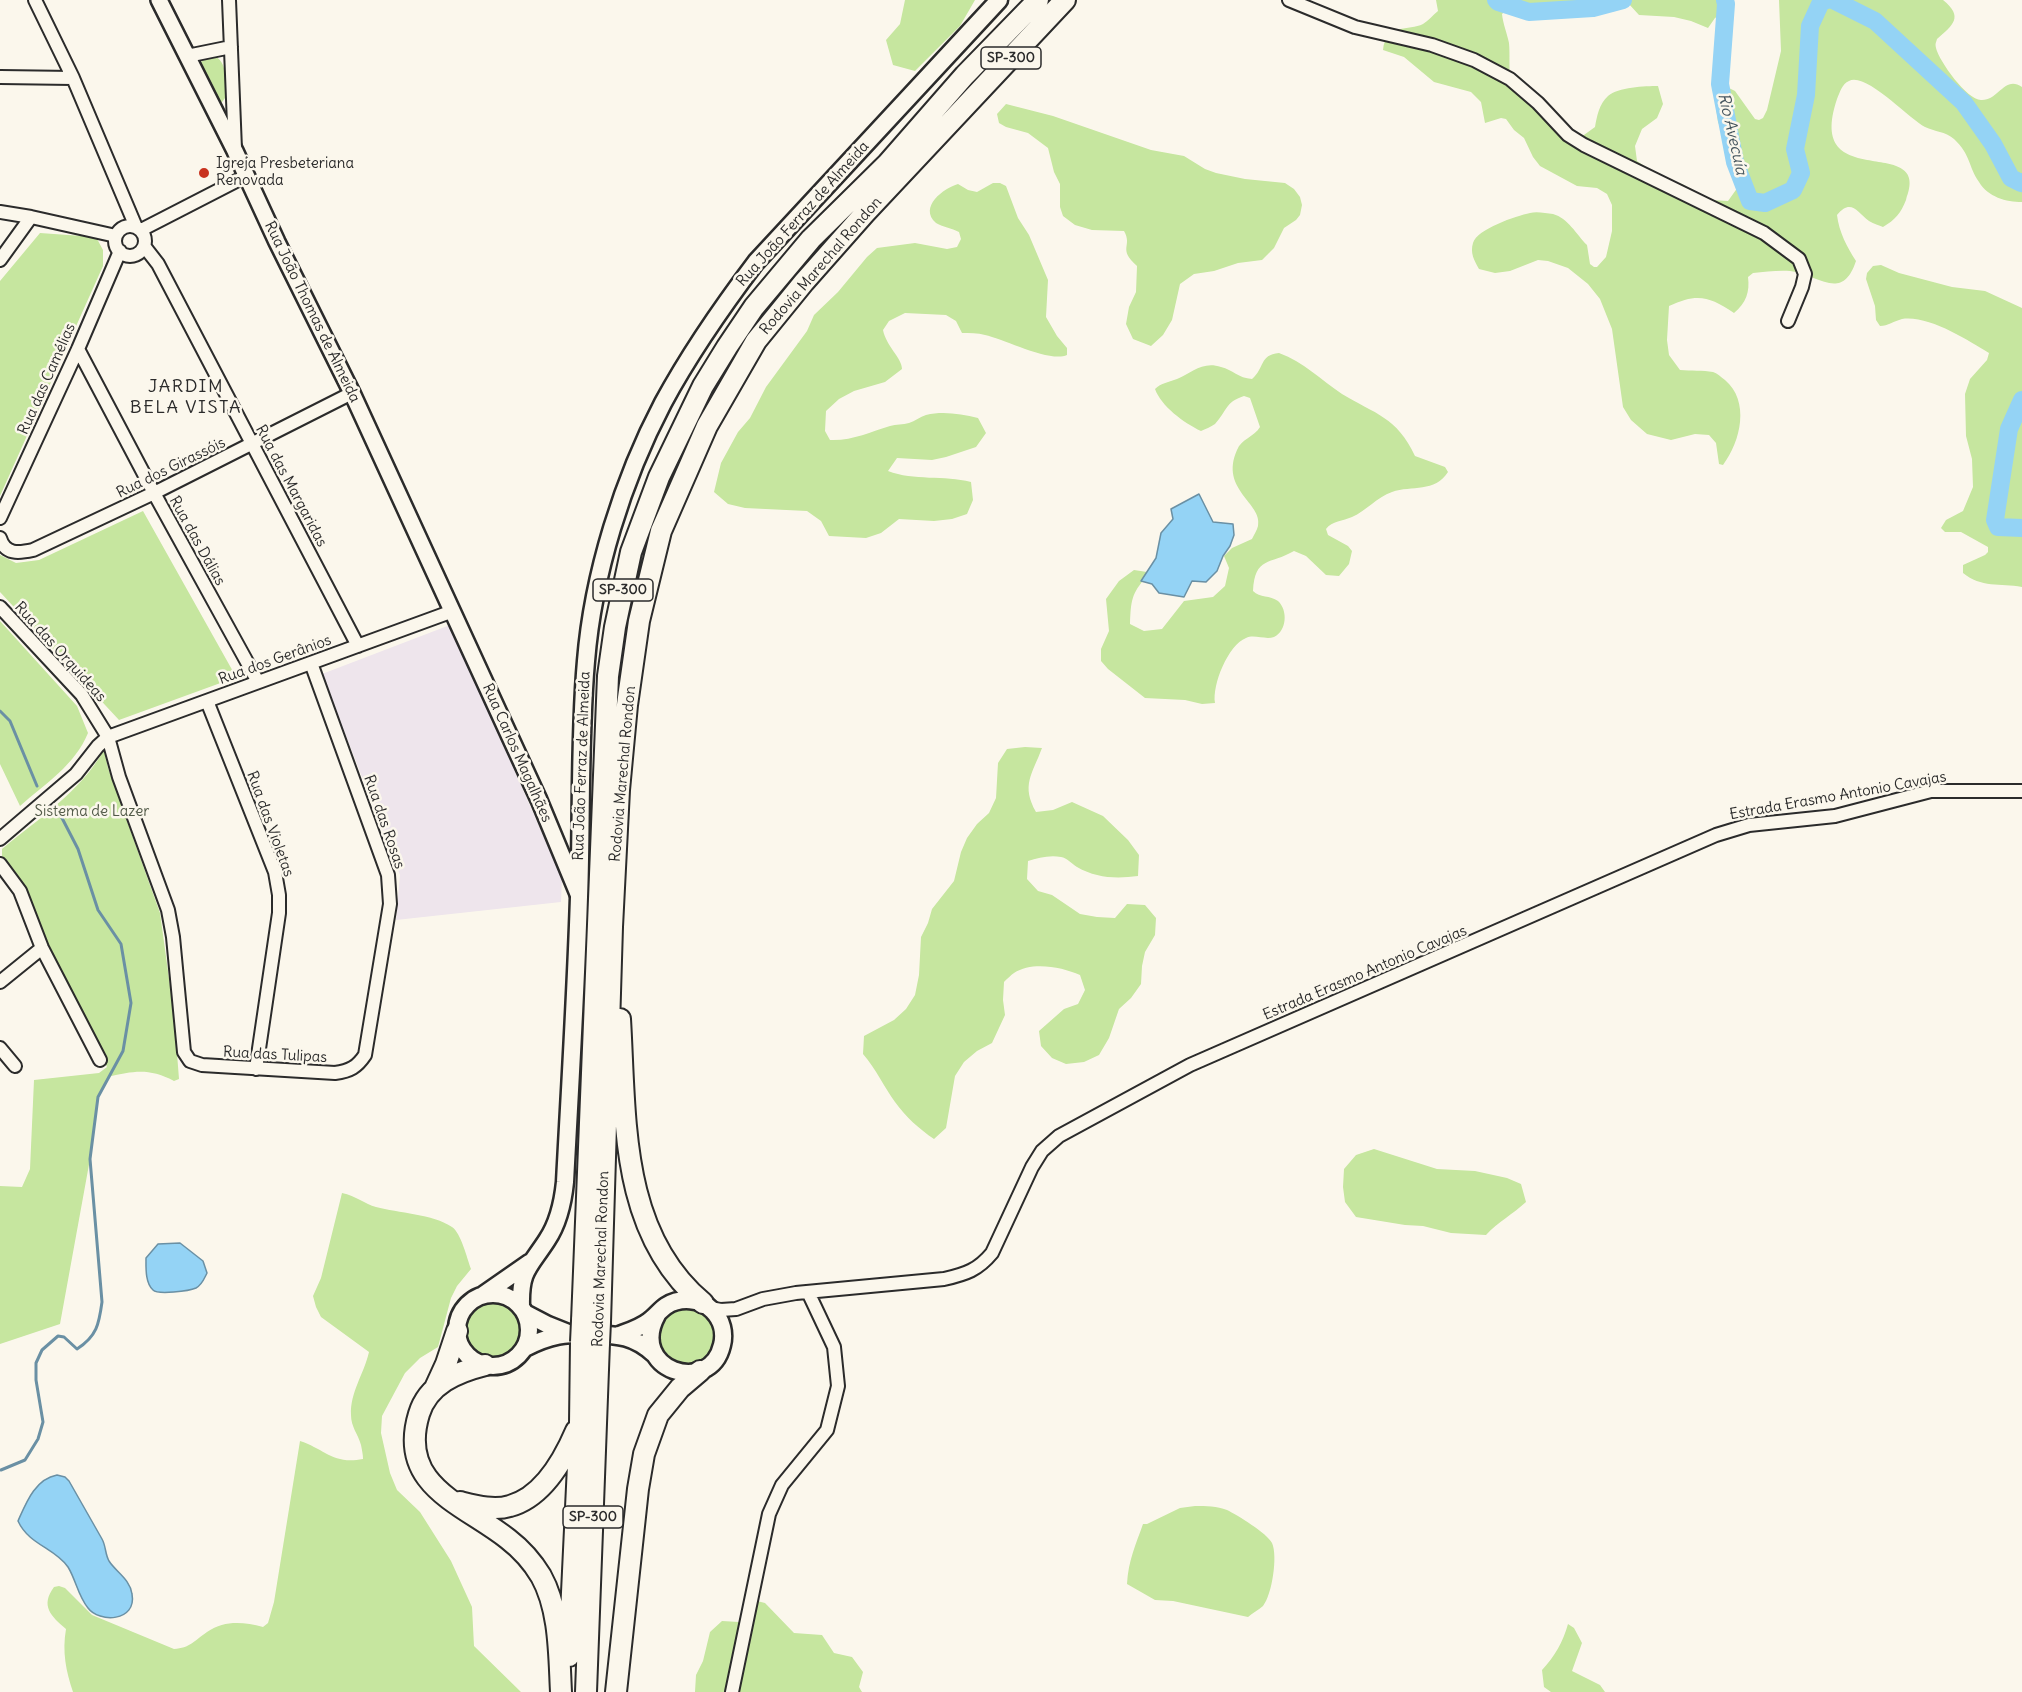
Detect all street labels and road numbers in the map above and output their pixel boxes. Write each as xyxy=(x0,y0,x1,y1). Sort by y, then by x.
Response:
road number: SP-300 xyxy=(981,47,1041,69)
street label: Rua João Ferraz de Almeida xyxy=(733,138,873,290)
street label: Rodovia Marechal Rondon xyxy=(756,193,886,339)
street label: Rua João Thomas de Almeida xyxy=(260,219,364,405)
street label: Rua das Camélias xyxy=(14,321,80,437)
street label: Rua das Margaridas xyxy=(251,422,331,550)
street label: Rua dos Girassóis xyxy=(114,434,228,502)
street label: Rua das Dálias xyxy=(165,493,229,589)
road number: SP-300 xyxy=(593,579,653,601)
street label: Rua das Orquideas xyxy=(10,598,110,706)
street label: Rua dos Gerânios xyxy=(216,631,334,689)
street label: Rua João Ferraz de Almeida xyxy=(570,671,594,861)
street label: Rua Carlos Magalhães xyxy=(478,681,556,825)
street label: Rodovia Marechal Rondon xyxy=(606,685,640,863)
street label: Estrada Erasmo Antonio Cavajas xyxy=(1728,768,1948,824)
street label: Rua das Violetas xyxy=(243,769,297,879)
street label: Rua das Rosas xyxy=(360,773,408,871)
street label: Estrada Erasmo Antonio Cavajas xyxy=(1260,922,1470,1024)
street label: Rua das Tulipas xyxy=(222,1043,328,1067)
street label: Rodovia Marechal Rondon xyxy=(589,1170,613,1348)
road number: SP-300 xyxy=(563,1506,623,1528)

